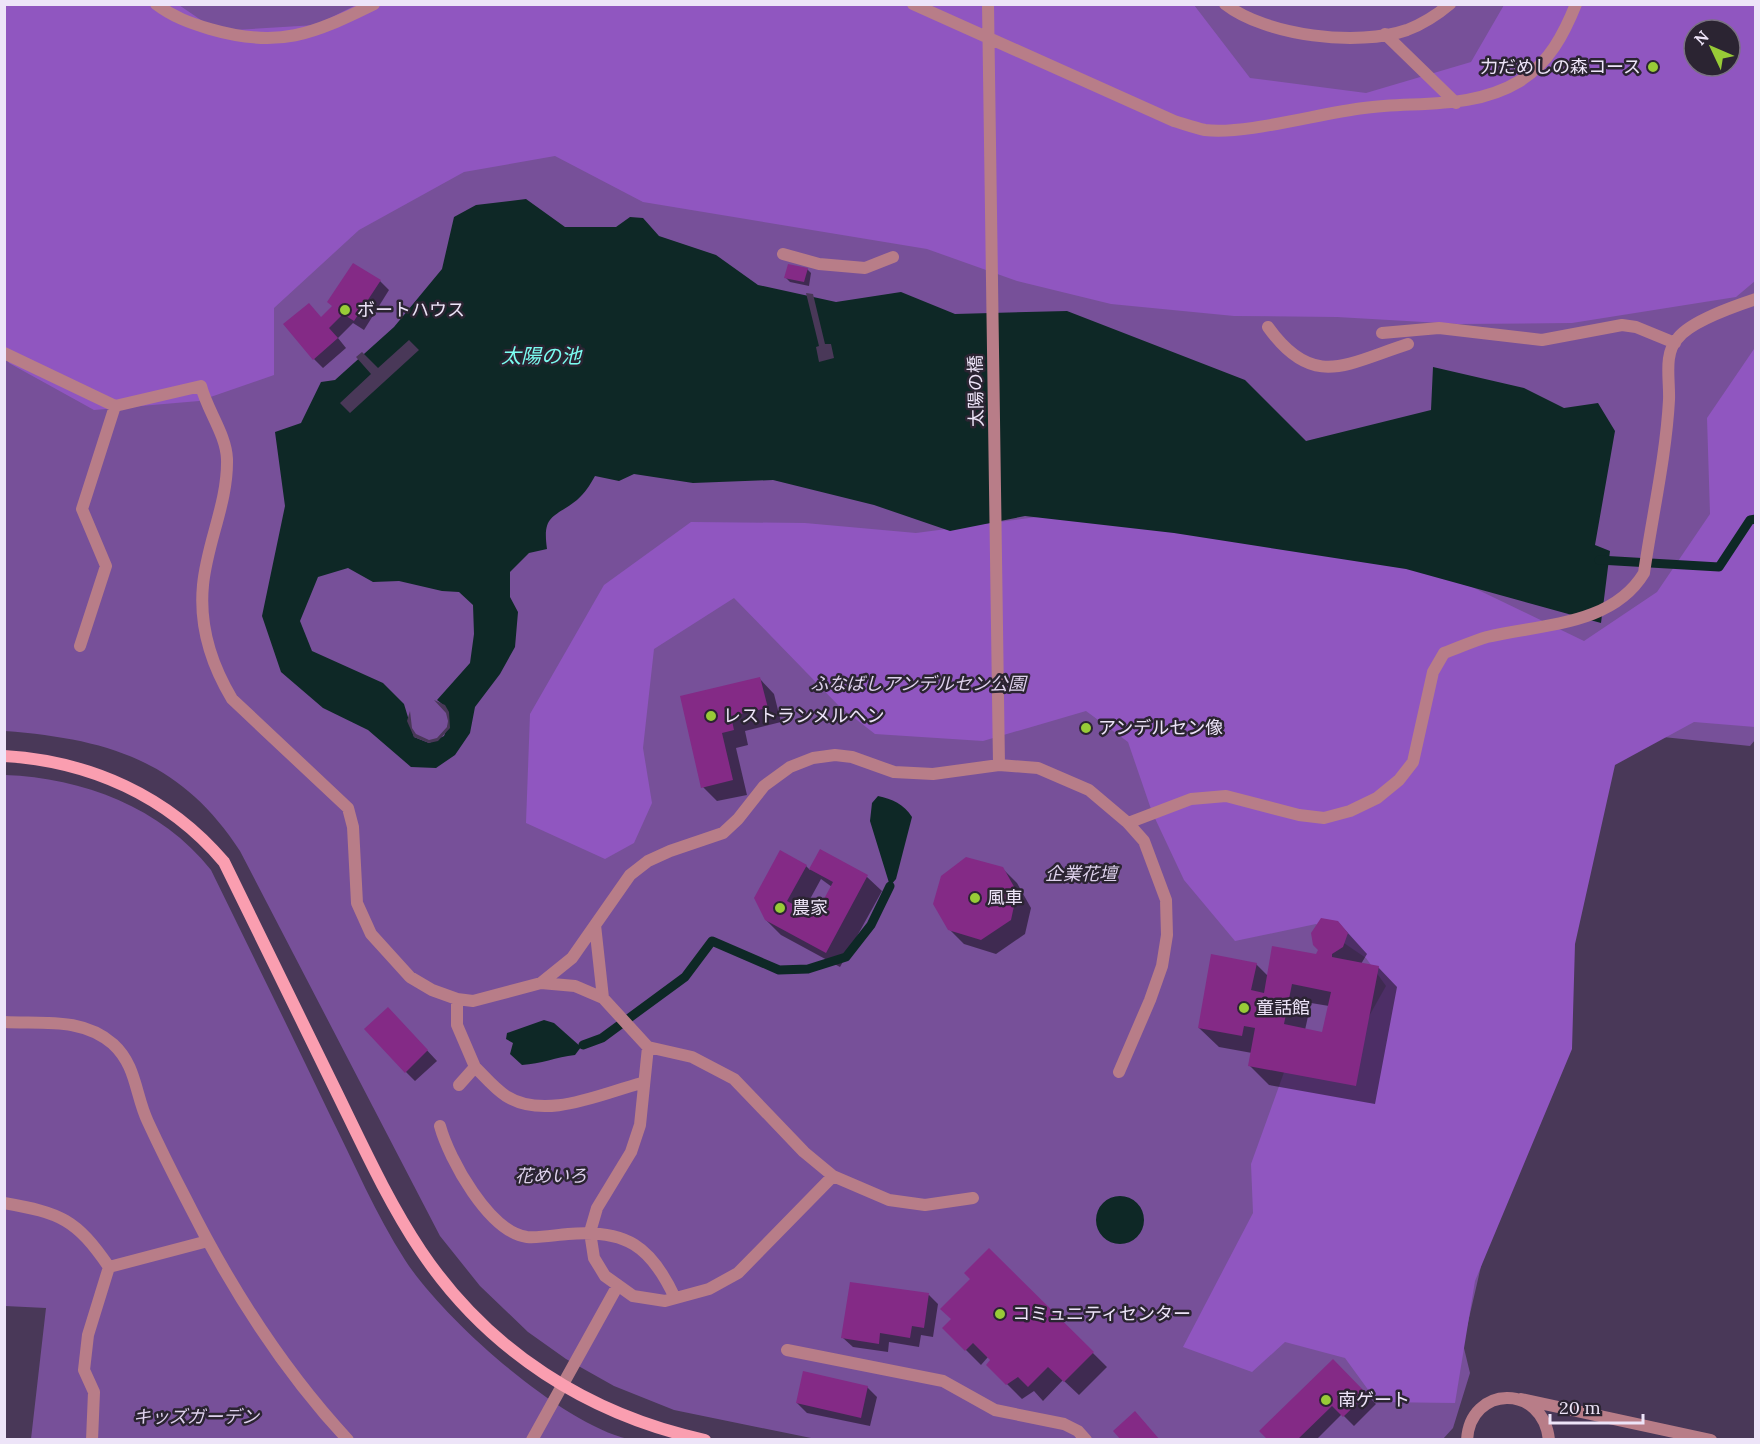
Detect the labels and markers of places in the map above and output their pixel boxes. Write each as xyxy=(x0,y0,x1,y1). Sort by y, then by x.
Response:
place label: 力だめしの森コース xyxy=(1480,55,1641,78)
marker: 力だめしの森コース xyxy=(1646,60,1660,74)
place label: ボートハウス xyxy=(357,298,465,321)
marker: ボートハウス xyxy=(338,303,352,317)
place label: レストランメルヘン xyxy=(723,704,884,727)
marker: レストランメルヘン xyxy=(704,709,718,723)
place label: アンデルセン像 xyxy=(1098,716,1223,739)
marker: アンデルセン像 xyxy=(1079,721,1093,735)
place label: 風車 xyxy=(987,886,1023,909)
marker: 風車 xyxy=(968,891,982,905)
place label: 農家 xyxy=(792,896,828,919)
marker: 農家 xyxy=(773,901,787,915)
place label: 童話館 xyxy=(1256,996,1310,1019)
marker: 童話館 xyxy=(1237,1001,1251,1015)
place label: コミュニティセンター xyxy=(1012,1302,1191,1325)
marker: コミュニティセンター xyxy=(993,1307,1007,1321)
place label: 南ゲート xyxy=(1338,1388,1410,1411)
marker: 南ゲート xyxy=(1319,1393,1333,1407)

